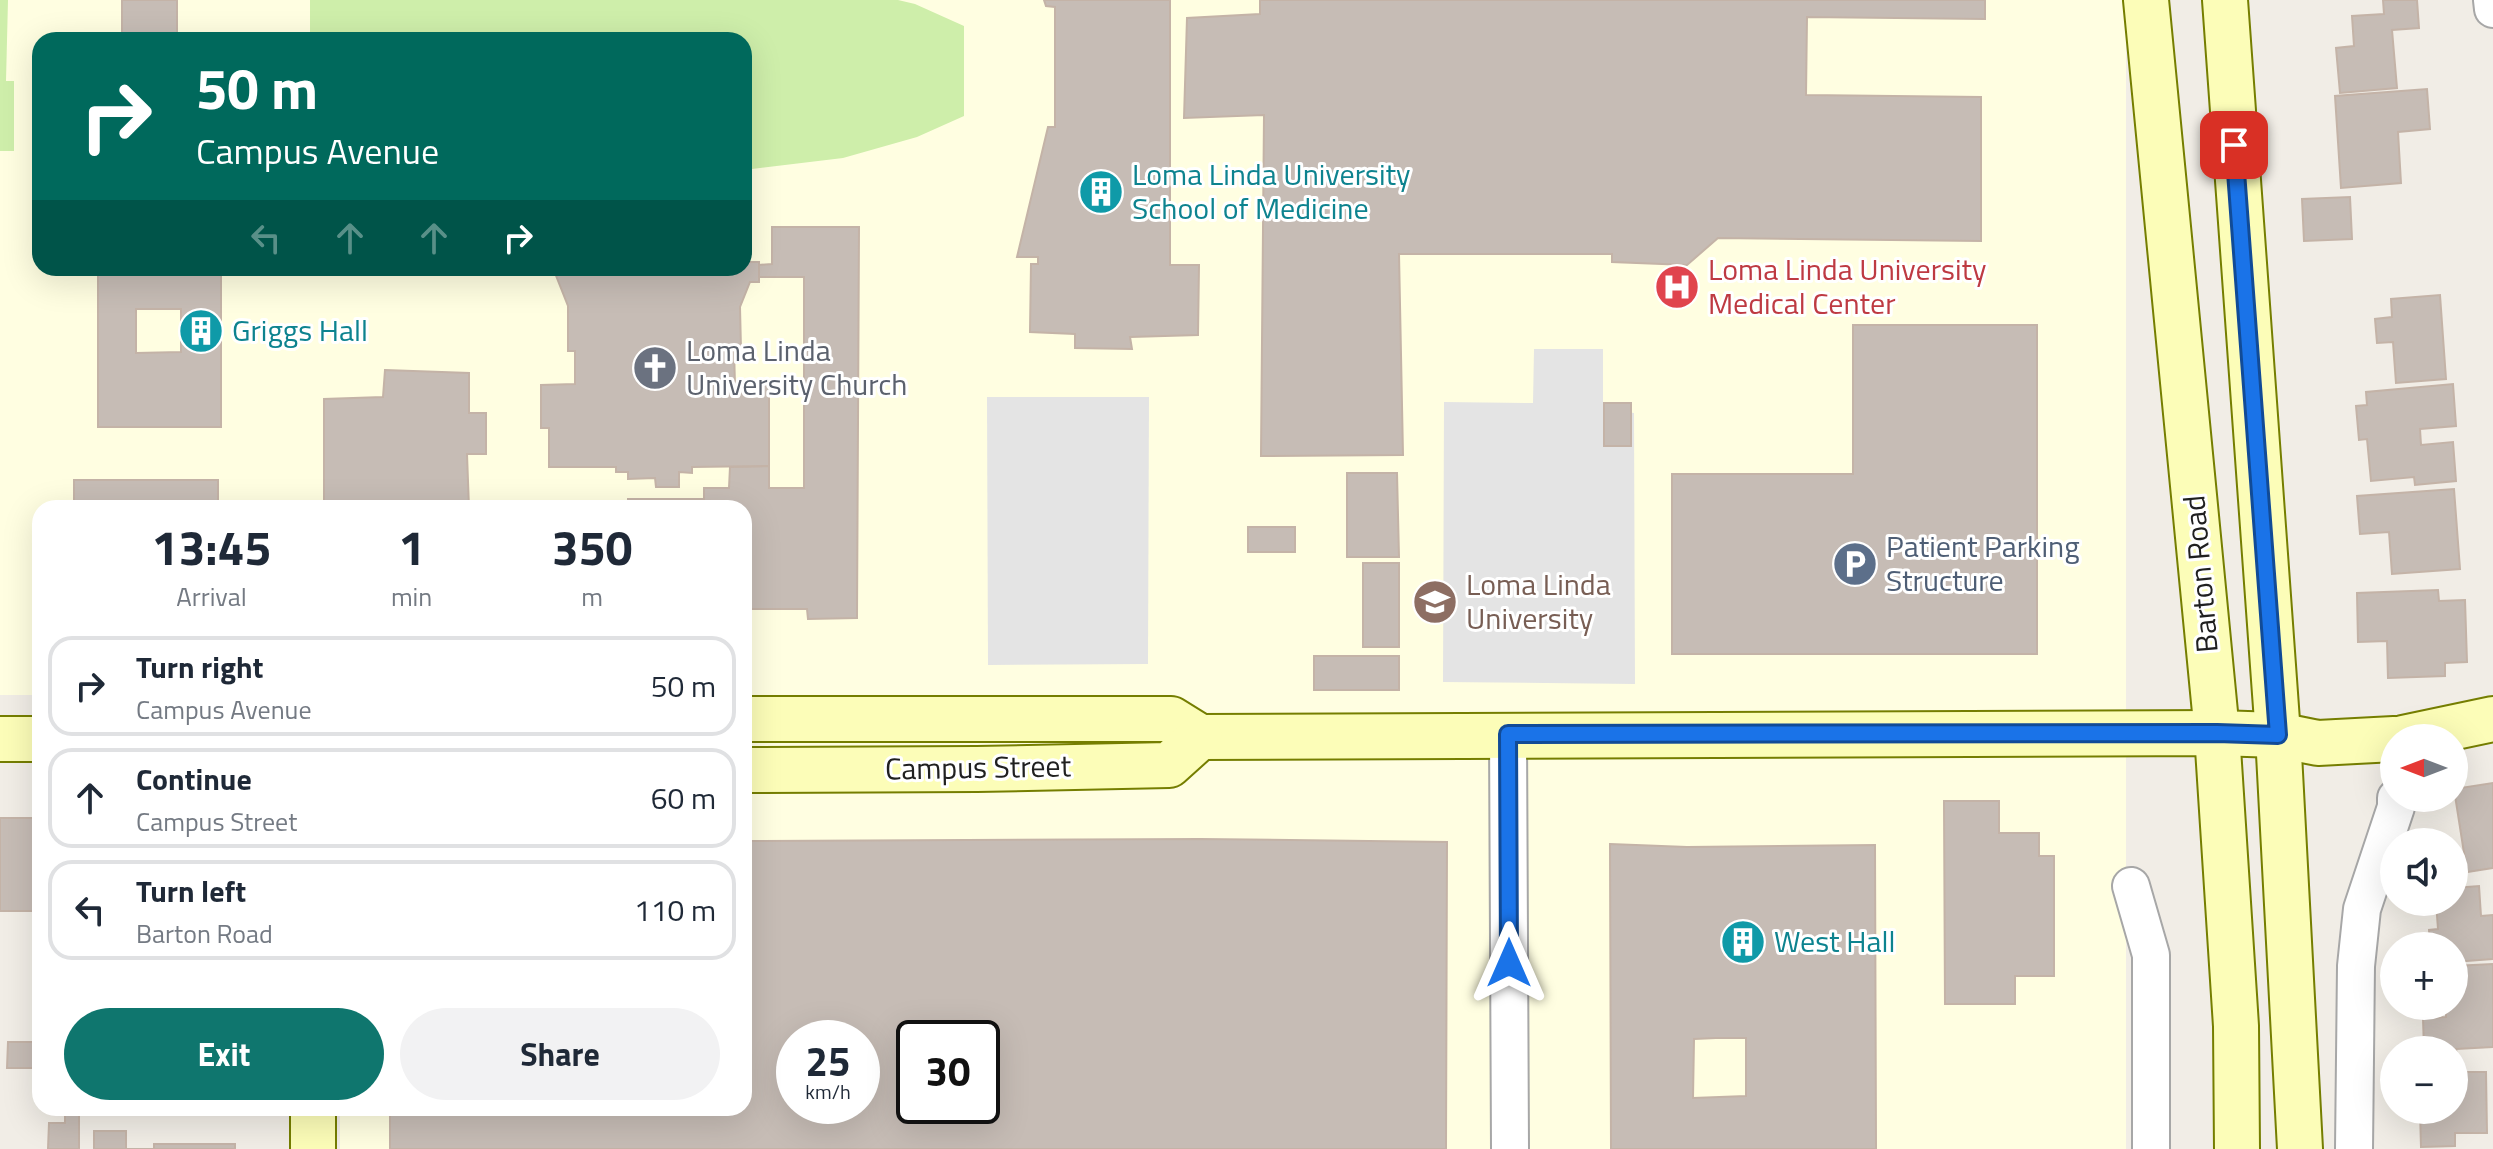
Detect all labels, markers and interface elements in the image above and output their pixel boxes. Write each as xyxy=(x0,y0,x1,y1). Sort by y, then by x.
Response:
text: 50 m xyxy=(196,46,318,131)
icon: right xyxy=(64,64,168,168)
pin xyxy=(2200,111,2268,179)
text: Campus Avenue xyxy=(196,123,439,178)
icon: arrive xyxy=(2212,123,2256,167)
place label: Loma Linda University School of Medicine xyxy=(1132,151,1411,231)
building icon: Loma Linda University School of Medicine xyxy=(1077,168,1125,216)
icon: left xyxy=(244,216,288,260)
icon: ahead xyxy=(328,216,372,260)
icon: ahead xyxy=(412,216,456,260)
icon: right xyxy=(496,216,540,260)
place label: Loma Linda University Medical Center xyxy=(1708,246,1987,326)
hospital icon: Loma Linda University Medical Center xyxy=(1653,263,1701,311)
building icon: Griggs Hall xyxy=(177,307,225,355)
place label: Griggs Hall xyxy=(232,307,368,353)
place label: Loma Linda University Church xyxy=(686,327,907,407)
church icon: Loma Linda University Church xyxy=(631,344,679,392)
street label: Barton Road xyxy=(2170,493,2230,655)
text: 13:45 xyxy=(152,511,271,584)
text: 1 xyxy=(398,511,425,584)
text: 350 xyxy=(552,511,632,584)
place label: Patient Parking Structure xyxy=(1886,523,2080,603)
parking icon: Patient Parking Structure xyxy=(1831,540,1879,588)
place label: Loma Linda University xyxy=(1466,561,1611,641)
text: Arrival xyxy=(176,577,247,616)
text: min xyxy=(391,577,432,616)
text: m xyxy=(581,577,603,616)
school or university icon: Loma Linda University xyxy=(1411,578,1459,626)
text: Turn right xyxy=(136,644,264,690)
text: 50 m xyxy=(651,663,716,709)
icon: right xyxy=(68,664,112,708)
text: Campus Avenue xyxy=(136,690,312,729)
north arrow xyxy=(2380,724,2468,812)
map controls xyxy=(2380,724,2468,1124)
street label: Campus Street xyxy=(885,742,1072,792)
text: Continue xyxy=(136,756,252,802)
text: 60 m xyxy=(651,775,716,821)
icon: ahead xyxy=(68,776,112,820)
text: Campus Street xyxy=(136,802,297,841)
button: sound xyxy=(2380,828,2468,916)
text: Turn left xyxy=(136,868,246,914)
text: 110 m xyxy=(634,887,716,933)
icon: left xyxy=(68,888,112,932)
text: Barton Road xyxy=(136,914,273,953)
building icon: West Hall xyxy=(1719,918,1767,966)
place label: West Hall xyxy=(1774,918,1895,964)
position arrow xyxy=(1467,921,1551,1005)
button: + xyxy=(2380,932,2468,1020)
button: Exit xyxy=(64,1008,384,1100)
button: Share xyxy=(400,1008,720,1100)
speed limit sign: 30 xyxy=(896,1020,1000,1124)
text: 25 xyxy=(806,1031,850,1092)
button: − xyxy=(2380,1036,2468,1124)
text: km/h xyxy=(805,1076,851,1107)

